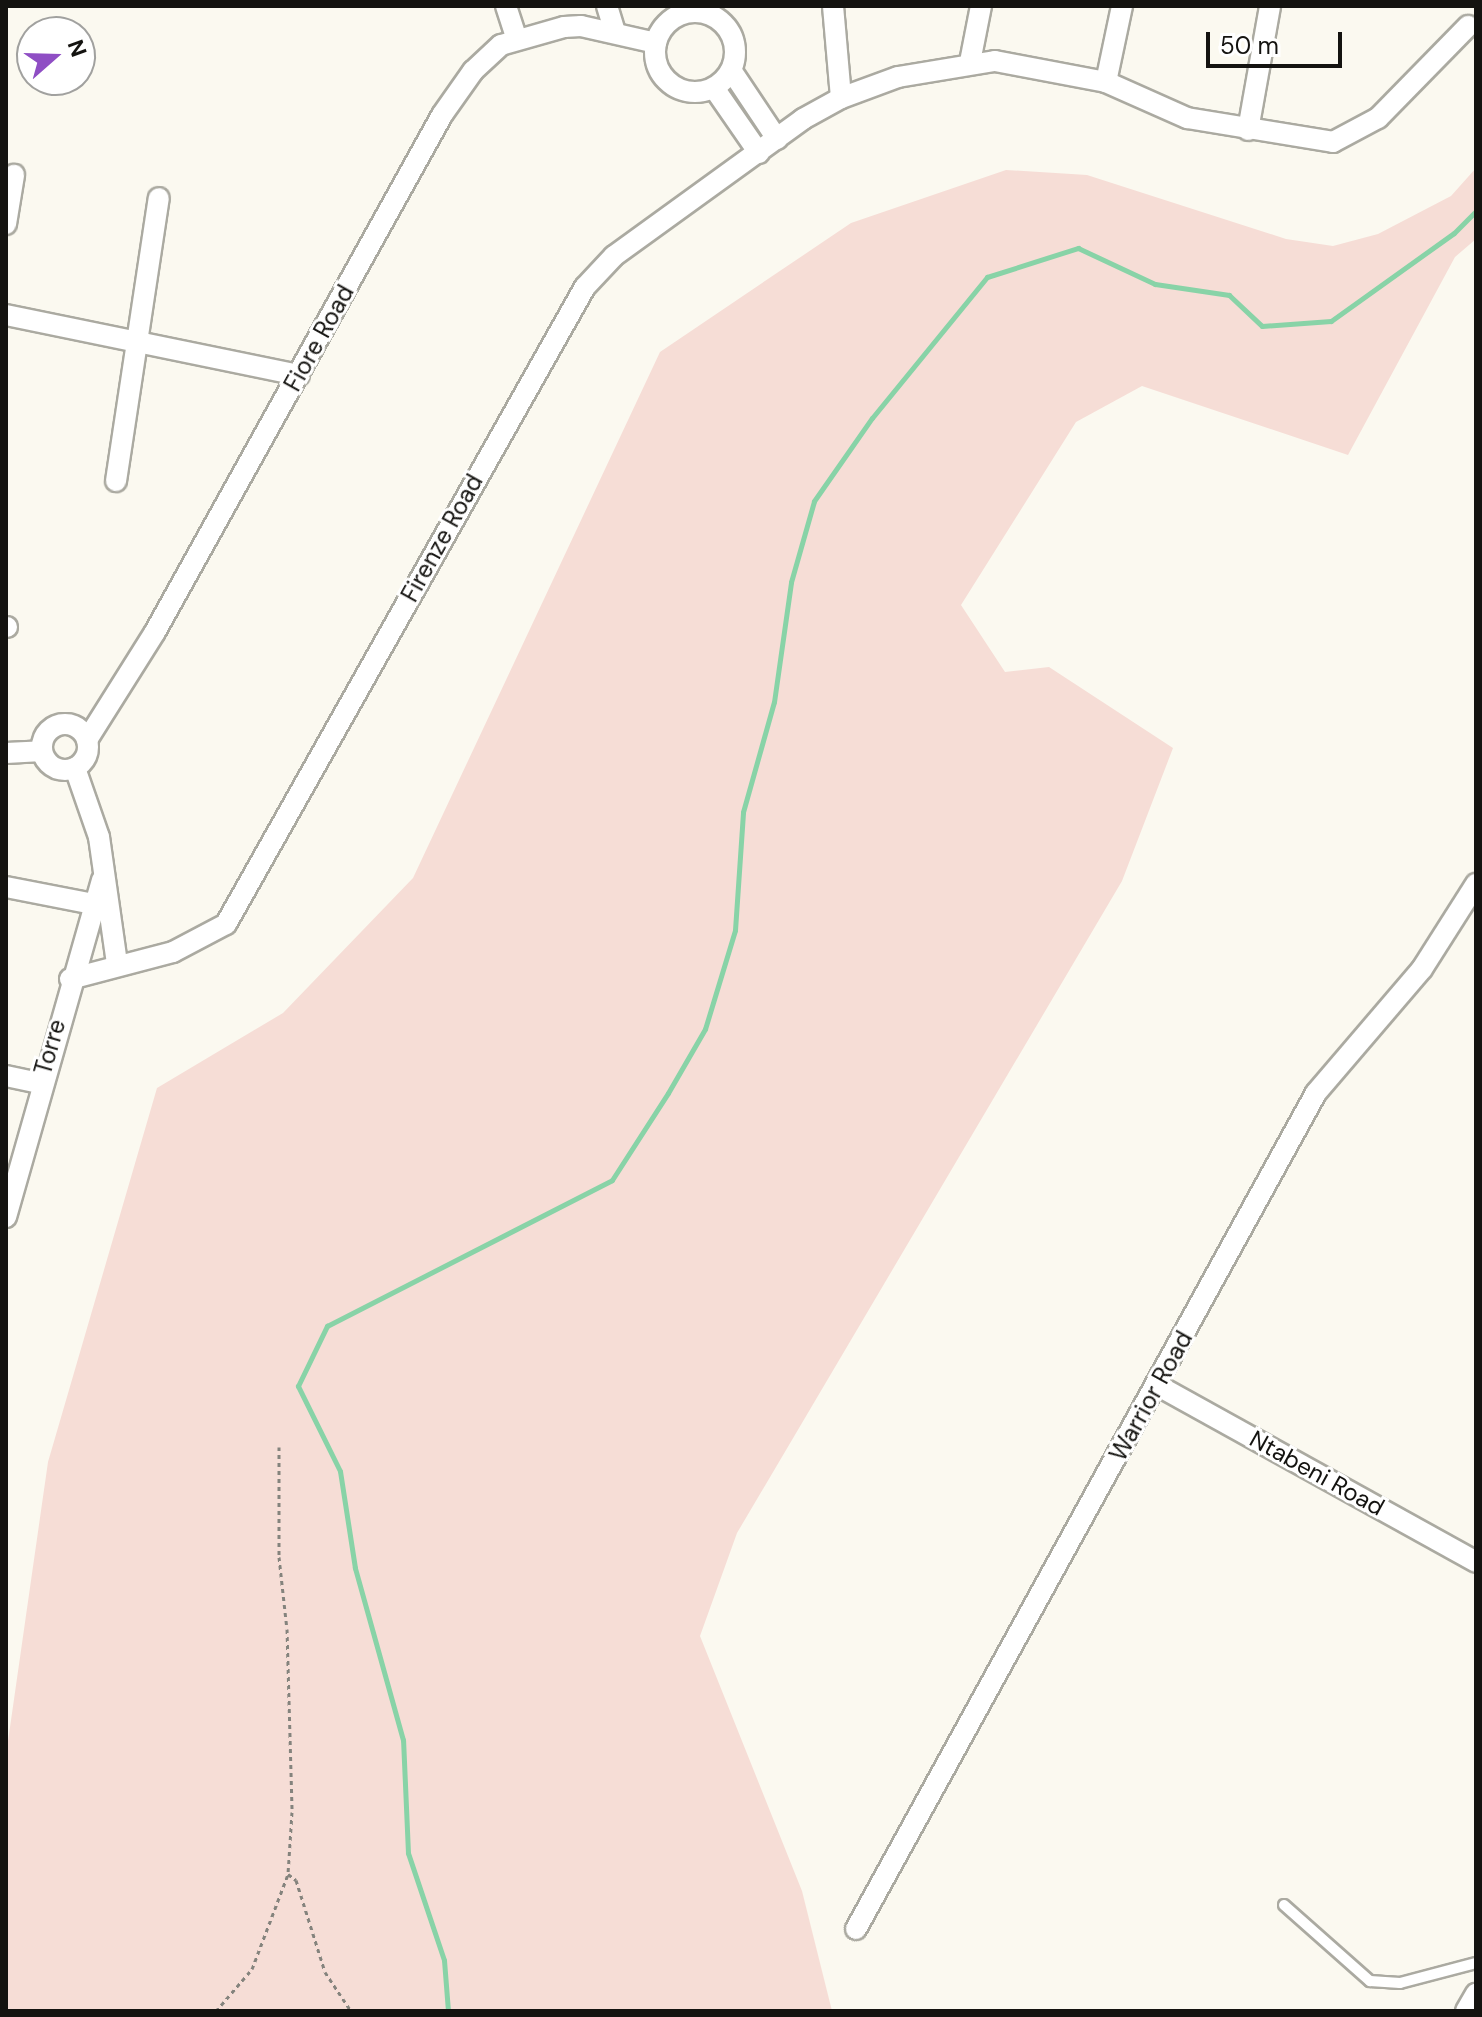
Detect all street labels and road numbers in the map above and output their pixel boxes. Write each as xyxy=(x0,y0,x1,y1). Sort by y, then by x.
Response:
street label: Fiore Road xyxy=(278,280,360,396)
street label: Firenze Road xyxy=(395,469,489,607)
street label: Torre xyxy=(28,1016,72,1078)
street label: Warrior Road xyxy=(1103,1326,1199,1466)
street label: Ntabeni Road xyxy=(1245,1424,1389,1522)

